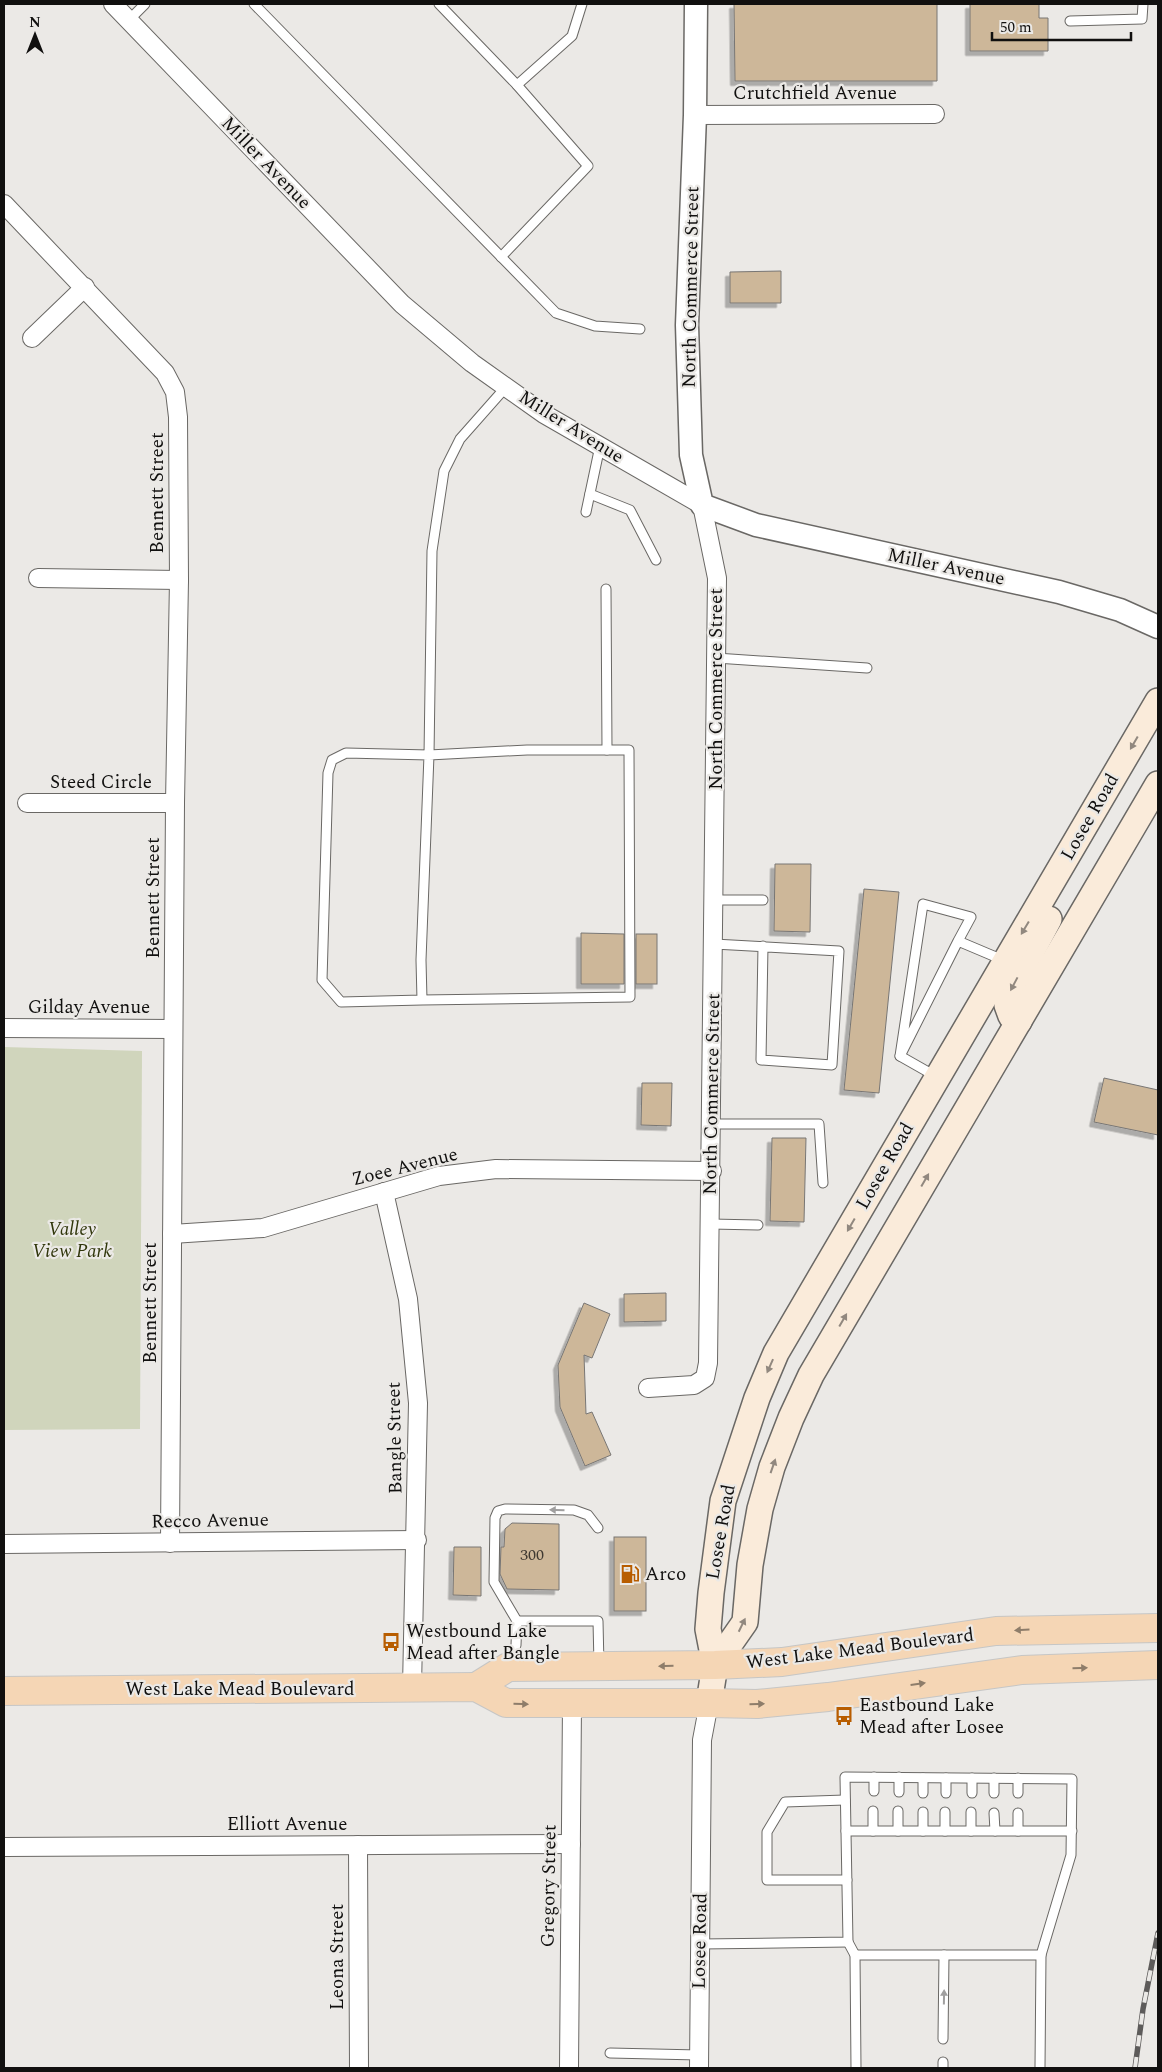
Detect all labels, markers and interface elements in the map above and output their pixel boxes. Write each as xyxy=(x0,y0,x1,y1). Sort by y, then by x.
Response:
north arrow xyxy=(10,10,60,60)
scale bar xyxy=(992,10,1131,42)
text: N xyxy=(29,12,41,33)
text: 50 m xyxy=(1000,16,1032,39)
street label: Crutchfield Avenue xyxy=(733,79,897,108)
street label: Miller Avenue xyxy=(214,110,318,216)
street label: North Commerce Street xyxy=(675,186,707,388)
street label: Miller Avenue xyxy=(513,383,629,471)
street label: Bennett Street xyxy=(143,432,172,554)
street label: Miller Avenue xyxy=(885,540,1007,594)
street label: North Commerce Street xyxy=(702,588,731,790)
one-way arrow xyxy=(1129,736,1138,749)
street label: Steed Circle xyxy=(50,768,152,797)
street label: Losee Road xyxy=(1053,768,1127,866)
street label: Bennett Street xyxy=(139,837,168,959)
one-way arrow xyxy=(1021,921,1029,936)
one-way arrow xyxy=(1010,976,1018,991)
street label: Gilday Avenue xyxy=(28,993,150,1022)
street label: North Commerce Street xyxy=(696,993,728,1195)
street label: Losee Road xyxy=(848,1117,922,1215)
street label: Zoee Avenue xyxy=(349,1140,461,1194)
one-way arrow xyxy=(921,1174,930,1187)
park label: Valley View Park xyxy=(32,1215,112,1266)
one-way arrow xyxy=(846,1219,855,1232)
street label: Bennett Street xyxy=(136,1242,165,1364)
one-way arrow xyxy=(838,1314,847,1327)
one-way arrow xyxy=(766,1359,774,1373)
street label: Bangle Street xyxy=(380,1381,410,1494)
one-way arrow xyxy=(770,1459,777,1474)
street label: Losee Road xyxy=(698,1482,744,1582)
street label: Recco Avenue xyxy=(151,1505,269,1537)
one-way arrow xyxy=(548,1505,564,1513)
house number: 300 xyxy=(520,1543,544,1567)
place label: Arco xyxy=(645,1560,686,1589)
fuel station icon: Arco xyxy=(619,1563,641,1585)
place label: Westbound Lake Mead after Bangle xyxy=(406,1617,560,1668)
one-way arrow xyxy=(737,1617,746,1632)
street label: West Lake Mead Boulevard xyxy=(744,1621,976,1677)
one-way arrow xyxy=(1014,1626,1030,1634)
bus stop icon: Westbound Lake Mead after Bangle xyxy=(380,1631,402,1653)
one-way arrow xyxy=(658,1662,674,1670)
one-way arrow xyxy=(1072,1663,1088,1671)
street label: West Lake Mead Boulevard xyxy=(125,1675,355,1704)
one-way arrow xyxy=(911,1680,927,1688)
place label: Eastbound Lake Mead after Losee xyxy=(859,1691,1004,1742)
one-way arrow xyxy=(750,1699,766,1707)
one-way arrow xyxy=(513,1700,529,1708)
bus stop icon: Eastbound Lake Mead after Losee xyxy=(833,1705,855,1727)
street label: Elliott Avenue xyxy=(227,1810,347,1839)
street label: Gregory Street xyxy=(533,1824,565,1948)
street label: Losee Road xyxy=(685,1893,715,1989)
street label: Leona Street xyxy=(323,1904,352,2010)
one-way arrow xyxy=(940,1989,948,2005)

